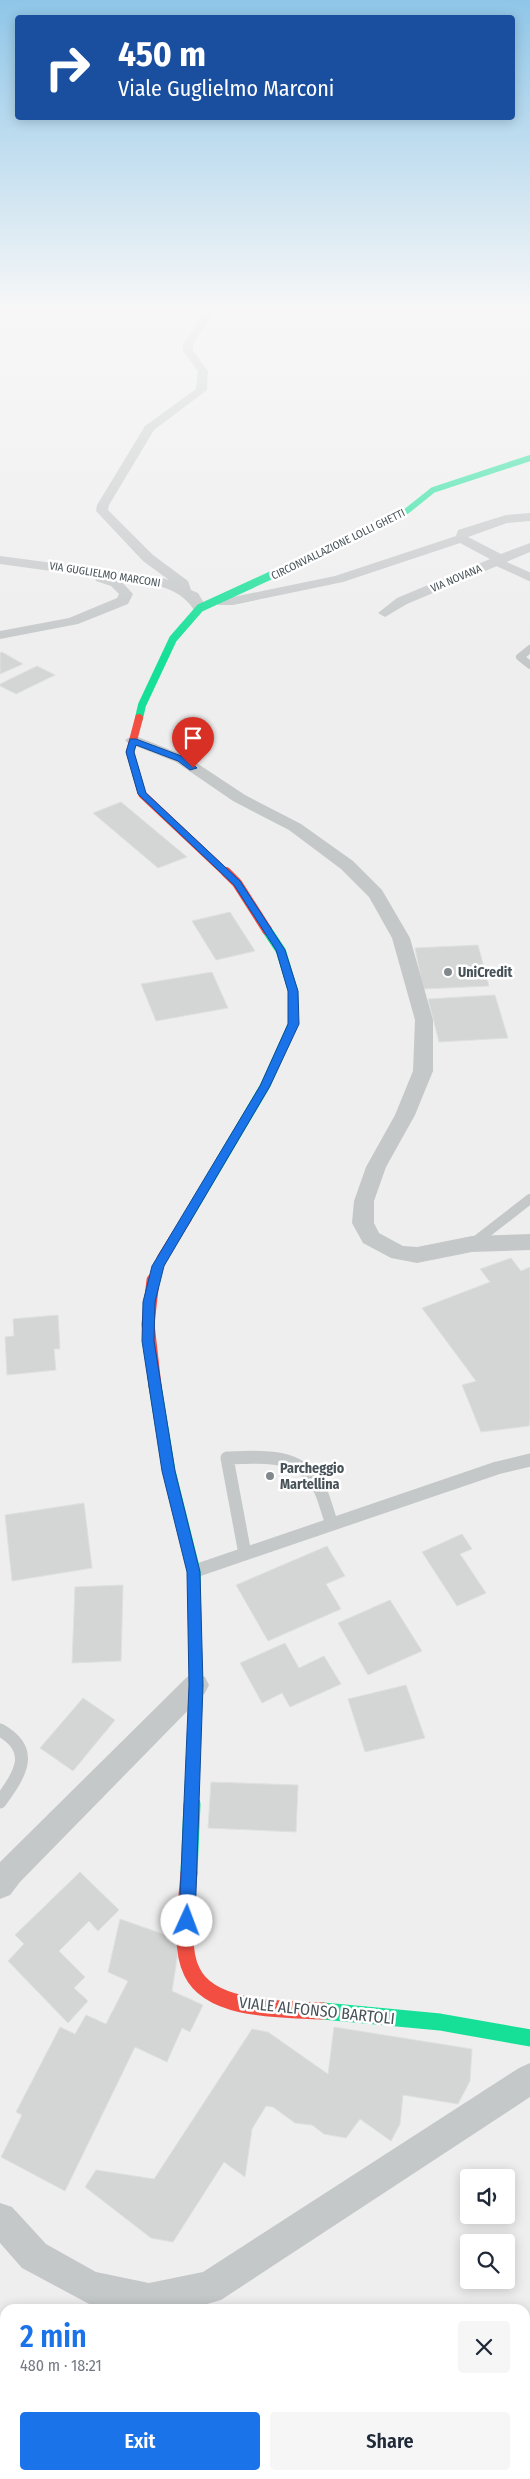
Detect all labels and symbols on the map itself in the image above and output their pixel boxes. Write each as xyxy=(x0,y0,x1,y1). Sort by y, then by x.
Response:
street label: CIRCONVALLAZIONE LOLLI GHETTI xyxy=(269,506,407,583)
street label: VIA GUGLIELMO MARCONI xyxy=(49,559,161,590)
street label: VIA NOVANA xyxy=(429,562,484,595)
pin xyxy=(172,717,214,768)
place label: UniCredit xyxy=(458,964,513,981)
marker: UniCredit xyxy=(442,966,454,978)
place label: Parcheggio Martellina xyxy=(280,1460,345,1493)
marker: Parcheggio Martellina xyxy=(264,1470,276,1482)
position arrow xyxy=(160,1894,212,1946)
street label: VIALE ALFONSO BARTOLI xyxy=(238,1993,396,2028)

